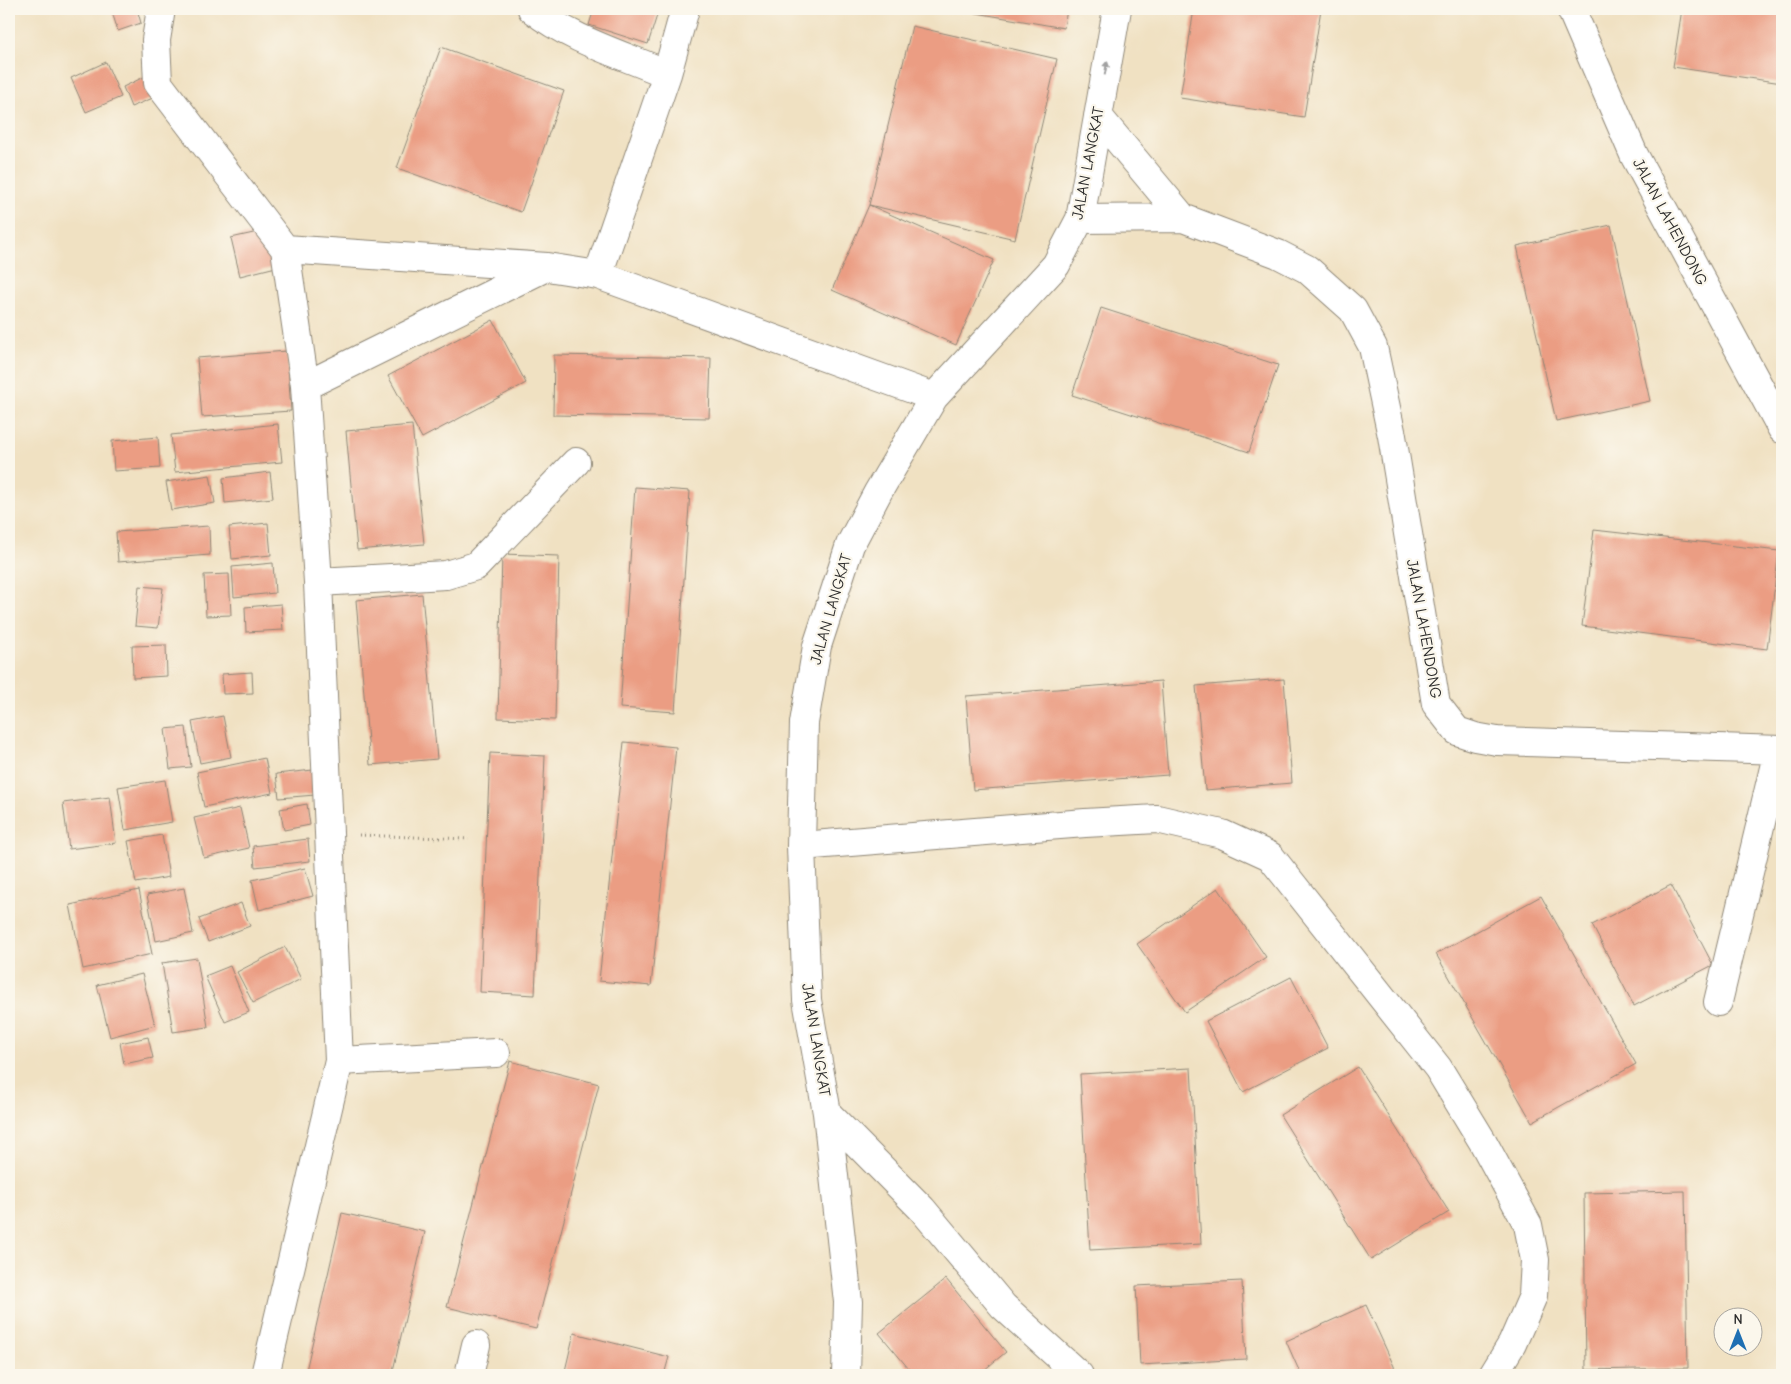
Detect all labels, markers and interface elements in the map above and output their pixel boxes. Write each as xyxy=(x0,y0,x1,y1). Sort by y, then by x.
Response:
one-way arrow xyxy=(1102,59,1110,75)
street label: JALAN LANGKAT xyxy=(1068,104,1108,221)
street label: JALAN LAHENDONG xyxy=(1629,155,1711,289)
street label: JALAN LANGKAT xyxy=(807,551,856,666)
street label: JALAN LAHENDONG xyxy=(1403,558,1445,700)
street label: JALAN LANGKAT xyxy=(798,982,834,1099)
north arrow xyxy=(1714,1306,1764,1356)
text: N xyxy=(1733,1311,1743,1328)

